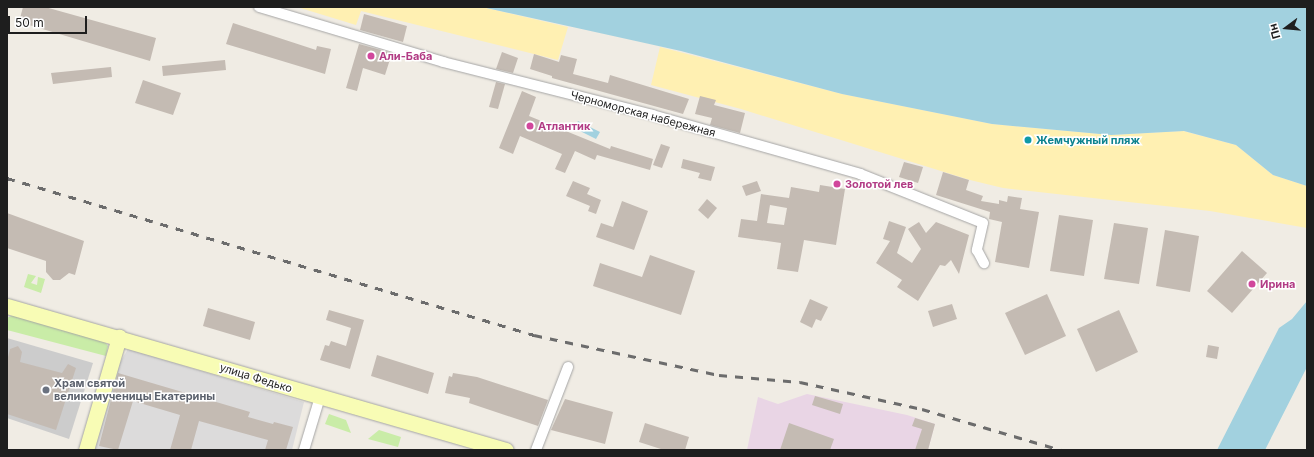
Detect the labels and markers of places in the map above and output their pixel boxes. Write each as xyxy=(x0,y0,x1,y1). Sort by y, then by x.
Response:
place label: Али-Баба xyxy=(379,49,432,63)
marker: Али-Баба xyxy=(366,51,376,61)
place label: Атлантик xyxy=(538,119,590,133)
marker: Атлантик xyxy=(525,121,535,131)
place label: Жемчужный пляж xyxy=(1036,133,1140,147)
marker: Жемчужный пляж xyxy=(1023,135,1033,145)
place label: Золотой лев xyxy=(845,177,913,191)
marker: Золотой лев xyxy=(832,179,842,189)
place label: Ирина xyxy=(1260,277,1295,291)
marker: Ирина xyxy=(1247,279,1257,289)
place label: Храм святой великомученицы Екатерины xyxy=(54,377,215,403)
marker: Храм святой великомученицы Екатерины xyxy=(41,385,51,395)

